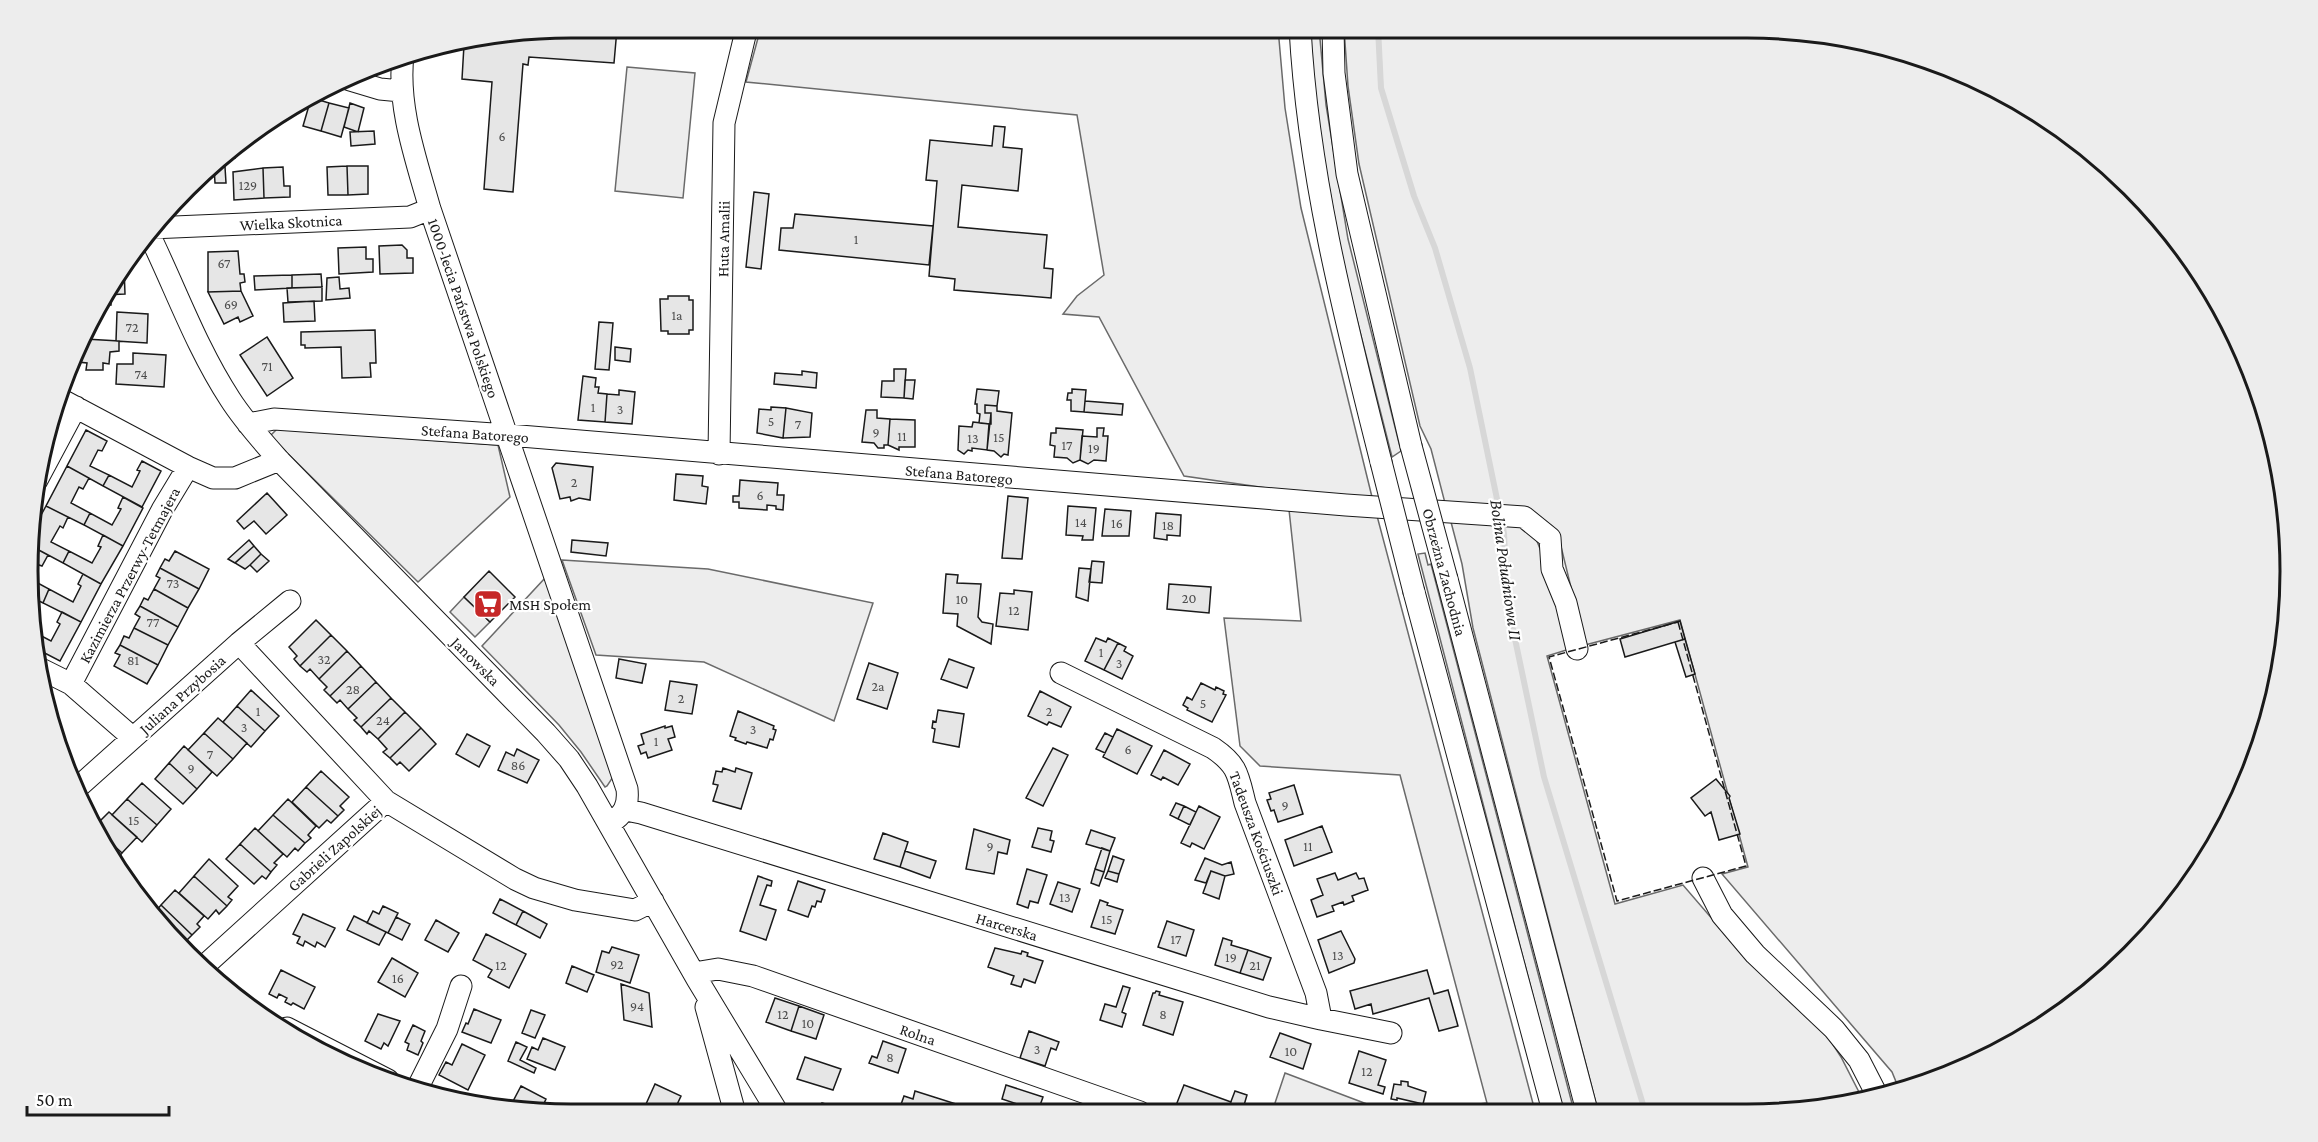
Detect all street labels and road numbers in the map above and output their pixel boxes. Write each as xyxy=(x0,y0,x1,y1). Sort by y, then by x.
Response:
street label: Huta Amalii xyxy=(714,201,733,277)
street label: Wielka Skotnica xyxy=(239,211,343,234)
street label: 1000-lecia Państwa Polskiego xyxy=(424,216,502,401)
street label: Stefana Batorego xyxy=(420,421,530,447)
street label: Stefana Batorego xyxy=(904,461,1014,489)
street label: Kazimierza Przerwy-Tetmajera xyxy=(76,484,184,666)
street label: Obrzeżna Zachodnia xyxy=(1419,506,1470,638)
street label: Janowska xyxy=(446,632,504,690)
street label: Juliana Przybosia xyxy=(134,651,230,739)
street label: Tadeusza Kościuszki xyxy=(1226,769,1287,897)
street label: Gabrieli Zapolskiej xyxy=(284,802,385,895)
street label: Harcerska xyxy=(974,909,1040,944)
street label: Rolna xyxy=(898,1020,939,1049)

